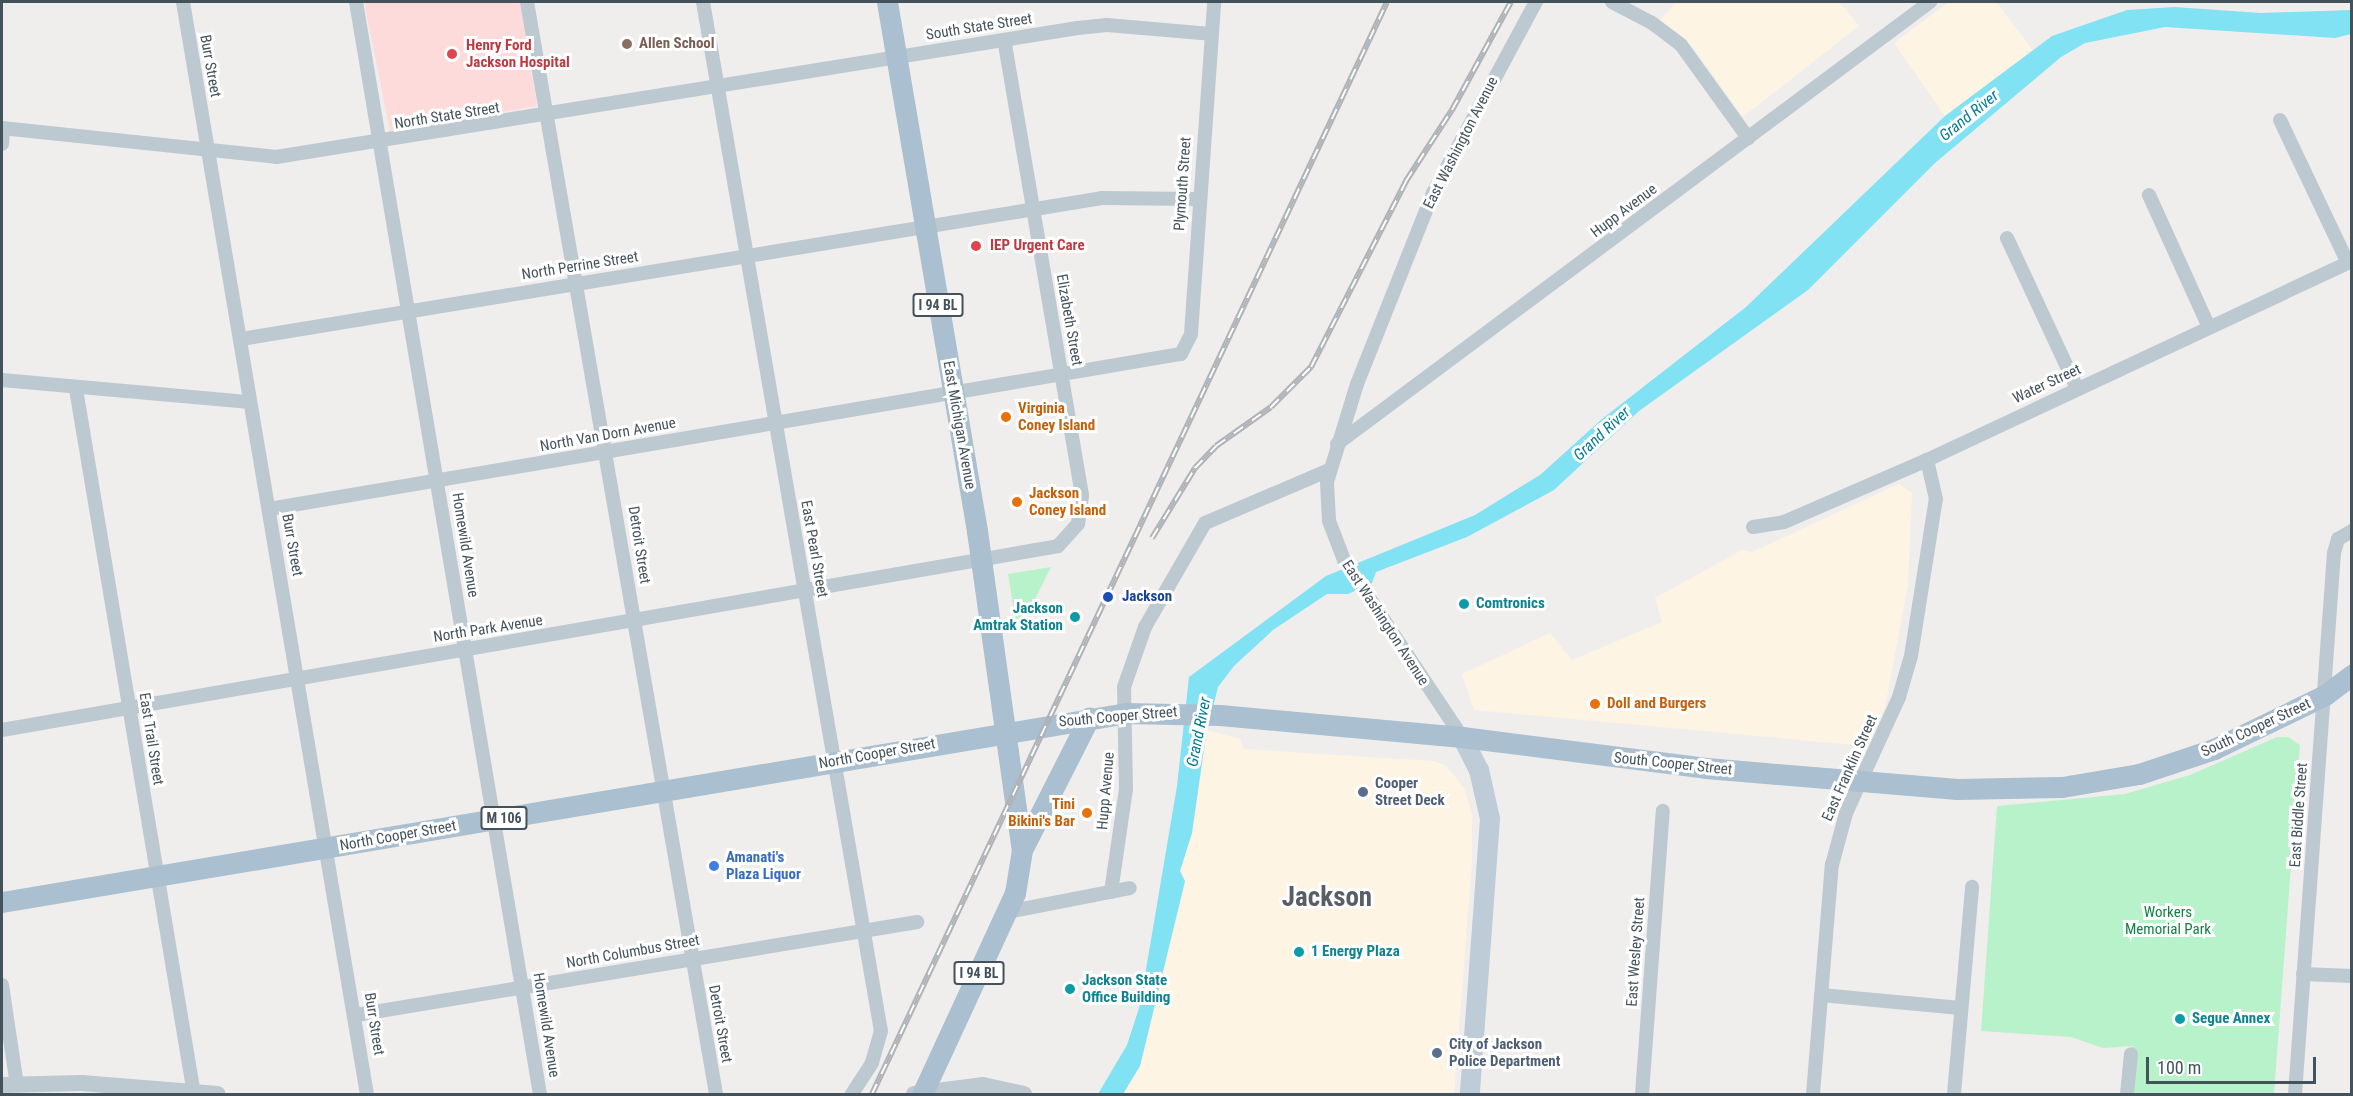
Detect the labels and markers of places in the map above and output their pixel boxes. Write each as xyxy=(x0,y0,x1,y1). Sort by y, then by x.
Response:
place label: Allen School xyxy=(639,35,715,53)
place label: Henry Ford Jackson Hospital xyxy=(466,36,570,71)
marker: Allen School xyxy=(620,37,634,51)
marker: Henry Ford Jackson Hospital xyxy=(443,45,461,63)
marker: IEP Urgent Care xyxy=(967,237,985,255)
place label: IEP Urgent Care xyxy=(990,237,1085,255)
place label: Virginia Coney Island xyxy=(1018,399,1095,434)
marker: Virginia Coney Island xyxy=(999,410,1013,424)
place label: Jackson Coney Island xyxy=(1029,484,1106,519)
marker: Jackson Coney Island xyxy=(1010,495,1024,509)
marker: Jackson xyxy=(1099,588,1117,606)
place label: Jackson xyxy=(1122,588,1172,606)
place label: Comtronics xyxy=(1476,595,1545,613)
marker: Comtronics xyxy=(1457,597,1471,611)
place label: Jackson Amtrak Station xyxy=(973,599,1063,634)
marker: Jackson Amtrak Station xyxy=(1068,610,1082,624)
place label: Doll and Burgers xyxy=(1607,695,1706,713)
marker: Doll and Burgers xyxy=(1588,697,1602,711)
place label: Cooper Street Deck xyxy=(1375,774,1445,809)
marker: Cooper Street Deck xyxy=(1356,785,1370,799)
place label: Tini Bikini's Bar xyxy=(1008,795,1075,830)
marker: Tini Bikini's Bar xyxy=(1080,806,1094,820)
place label: Amanati's Plaza Liquor xyxy=(726,848,801,883)
marker: Amanati's Plaza Liquor xyxy=(707,859,721,873)
place label: 1 Energy Plaza xyxy=(1311,943,1400,961)
marker: 1 Energy Plaza xyxy=(1292,945,1306,959)
place label: Jackson State Office Building xyxy=(1082,971,1170,1006)
marker: Jackson State Office Building xyxy=(1063,982,1077,996)
place label: Segue Annex xyxy=(2192,1010,2270,1028)
marker: Segue Annex xyxy=(2173,1012,2187,1026)
place label: City of Jackson Police Department xyxy=(1449,1035,1560,1070)
marker: City of Jackson Police Department xyxy=(1430,1046,1444,1060)

